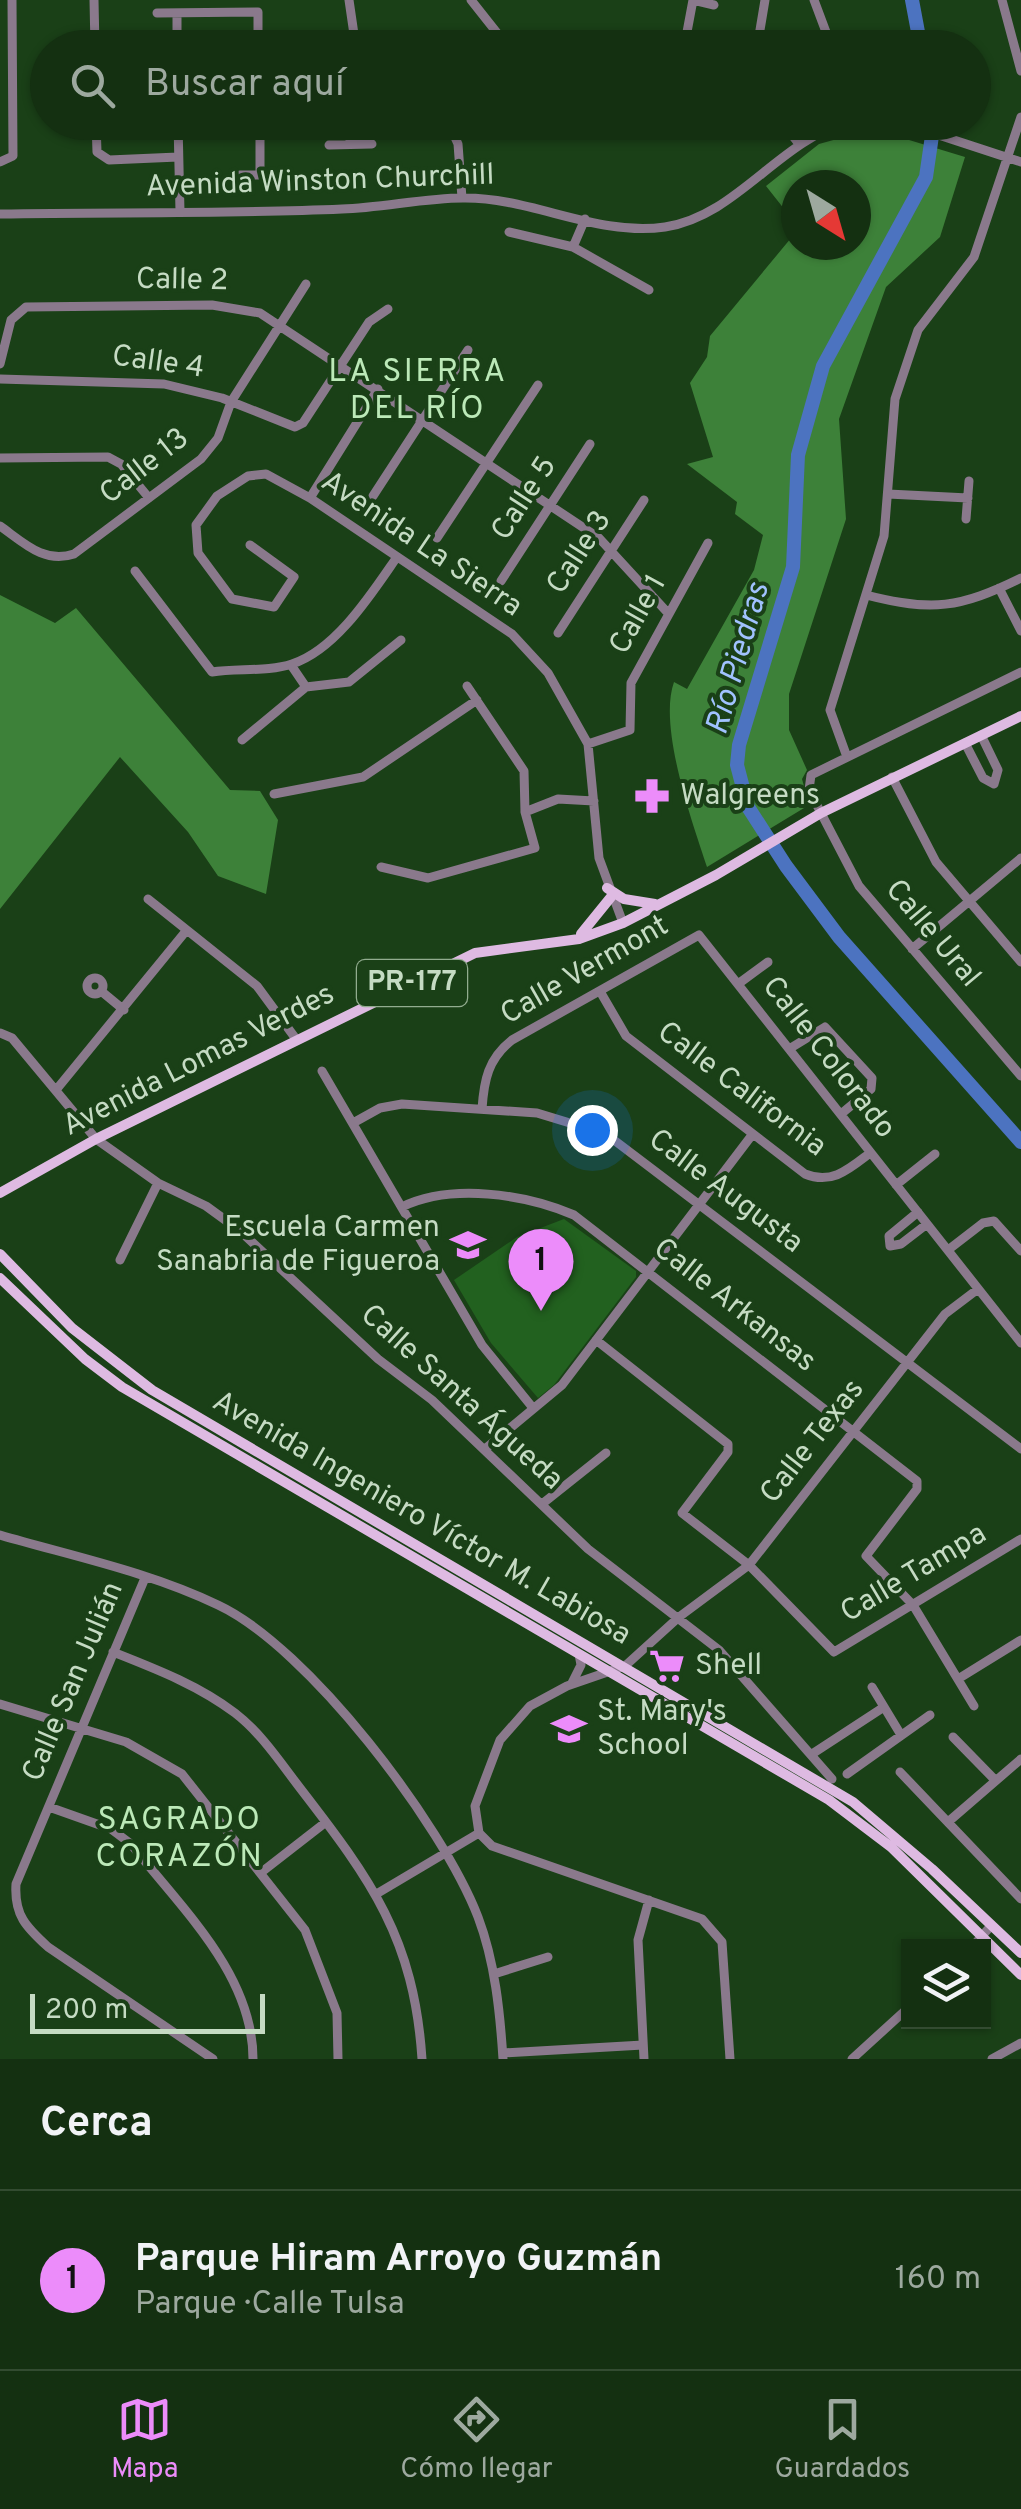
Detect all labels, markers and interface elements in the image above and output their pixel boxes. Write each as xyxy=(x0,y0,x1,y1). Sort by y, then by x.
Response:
search box xyxy=(30,30,991,140)
icon: search xyxy=(65,58,120,113)
text: Buscar aquí xyxy=(145,61,345,110)
street label: Avenida Winston Churchill xyxy=(145,157,495,207)
north arrow xyxy=(781,170,871,260)
street label: Calle 2 xyxy=(135,262,229,300)
street label: Calle 4 xyxy=(110,338,206,388)
district label: LA SIERRA DEL RÍO xyxy=(328,353,508,430)
street label: Calle 13 xyxy=(93,421,197,513)
street label: Calle 5 xyxy=(484,450,566,548)
street label: Avenida La Sierra xyxy=(313,464,529,626)
street label: Calle 3 xyxy=(539,504,621,602)
street label: Calle 1 xyxy=(602,569,676,661)
water label: Río Piedras xyxy=(698,578,780,740)
pharmacy icon: Walgreens xyxy=(633,777,671,815)
place label: Walgreens xyxy=(680,778,820,815)
street label: Calle Ural xyxy=(876,873,988,995)
street label: Calle Vermont xyxy=(494,908,676,1034)
road number: PR-177 xyxy=(357,960,467,1006)
street label: Calle Colorado xyxy=(753,969,903,1147)
street label: Avenida Lomas Verdes xyxy=(57,976,341,1146)
street label: Calle California xyxy=(649,1014,833,1166)
your location xyxy=(567,1105,618,1156)
street label: Calle Augusta xyxy=(640,1122,810,1262)
place label: Escuela Carmen Sanabria de Figueroa xyxy=(156,1210,440,1281)
school or university icon: Escuela Carmen Sanabria de Figueroa xyxy=(449,1226,487,1264)
pin: 1 xyxy=(508,1228,574,1311)
street label: Calle Arkansas xyxy=(645,1231,823,1381)
street label: Calle Santa Águeda xyxy=(352,1296,571,1499)
street label: Calle Texas xyxy=(753,1372,873,1512)
street label: Avenida Ingeniero Víctor M. Labiosa xyxy=(205,1384,637,1654)
street label: Calle Tampa xyxy=(834,1516,994,1632)
street label: Calle San Julián xyxy=(15,1576,133,1788)
supermarket icon: Shell xyxy=(648,1647,686,1685)
place label: Shell xyxy=(695,1648,762,1685)
place label: St. Mary's School xyxy=(597,1694,727,1765)
school or university icon: St. Mary's School xyxy=(550,1710,588,1748)
district label: SAGRADO CORAZÓN xyxy=(96,1801,264,1878)
map controls xyxy=(901,1939,991,2029)
button: layers xyxy=(901,1939,991,2029)
scale bar xyxy=(30,1989,265,2034)
text: 200 m xyxy=(45,1993,128,2029)
text: Cerca xyxy=(40,2098,153,2151)
text: Parque Hiram Arroyo Guzmán xyxy=(135,2236,662,2285)
text: 1 xyxy=(66,2260,79,2300)
text: 160 m xyxy=(895,2260,981,2300)
text: Parque · Calle Tulsa xyxy=(135,2285,405,2325)
tab: Mapa xyxy=(111,2392,179,2488)
tab: Cómo llegar xyxy=(400,2392,553,2488)
tab: Guardados xyxy=(775,2392,910,2488)

